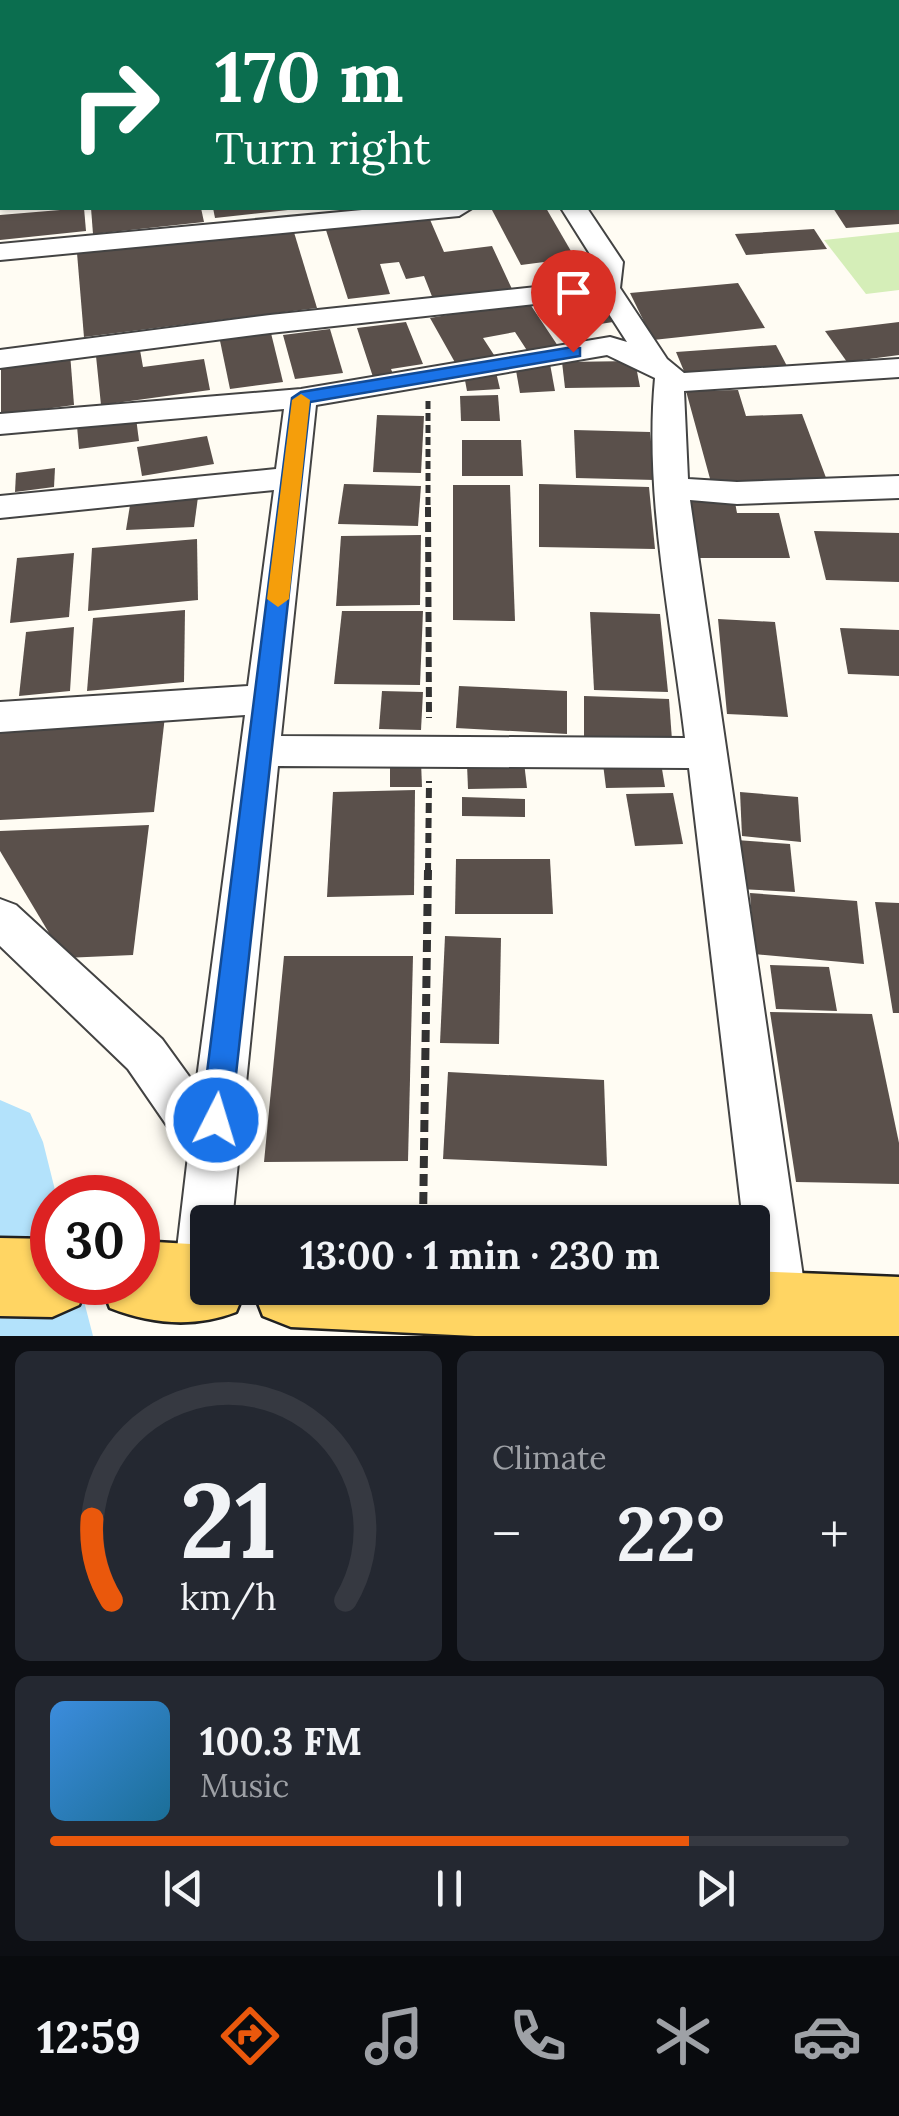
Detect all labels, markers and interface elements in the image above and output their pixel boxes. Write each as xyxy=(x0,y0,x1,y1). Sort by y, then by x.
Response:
text: 170 m xyxy=(215,32,404,121)
icon: right xyxy=(50,40,180,170)
text: Turn right xyxy=(215,119,431,176)
pin xyxy=(531,250,616,353)
icon: arrive xyxy=(546,265,601,320)
position arrow xyxy=(164,1068,268,1172)
speed limit sign: 30 xyxy=(30,1175,160,1305)
text: 13:00 · 1 min · 230 m xyxy=(300,1231,660,1279)
text: Climate xyxy=(492,1437,607,1478)
text: 21 xyxy=(180,1453,277,1586)
text: 22° xyxy=(616,1486,725,1582)
text: − xyxy=(492,1499,521,1569)
text: + xyxy=(820,1499,849,1569)
text: km/h xyxy=(180,1574,277,1620)
text: 100.3 FM xyxy=(200,1717,362,1765)
text: Music xyxy=(200,1765,289,1806)
icon: previous xyxy=(156,1861,211,1916)
icon: pause xyxy=(422,1861,477,1916)
icon: next xyxy=(688,1861,743,1916)
icon: directions xyxy=(215,2001,285,2071)
icon: music xyxy=(359,2001,429,2071)
icon: phone xyxy=(503,2001,573,2071)
icon: climate xyxy=(648,2001,718,2071)
icon: car xyxy=(792,2001,862,2071)
text: 12:59 xyxy=(37,2008,141,2065)

